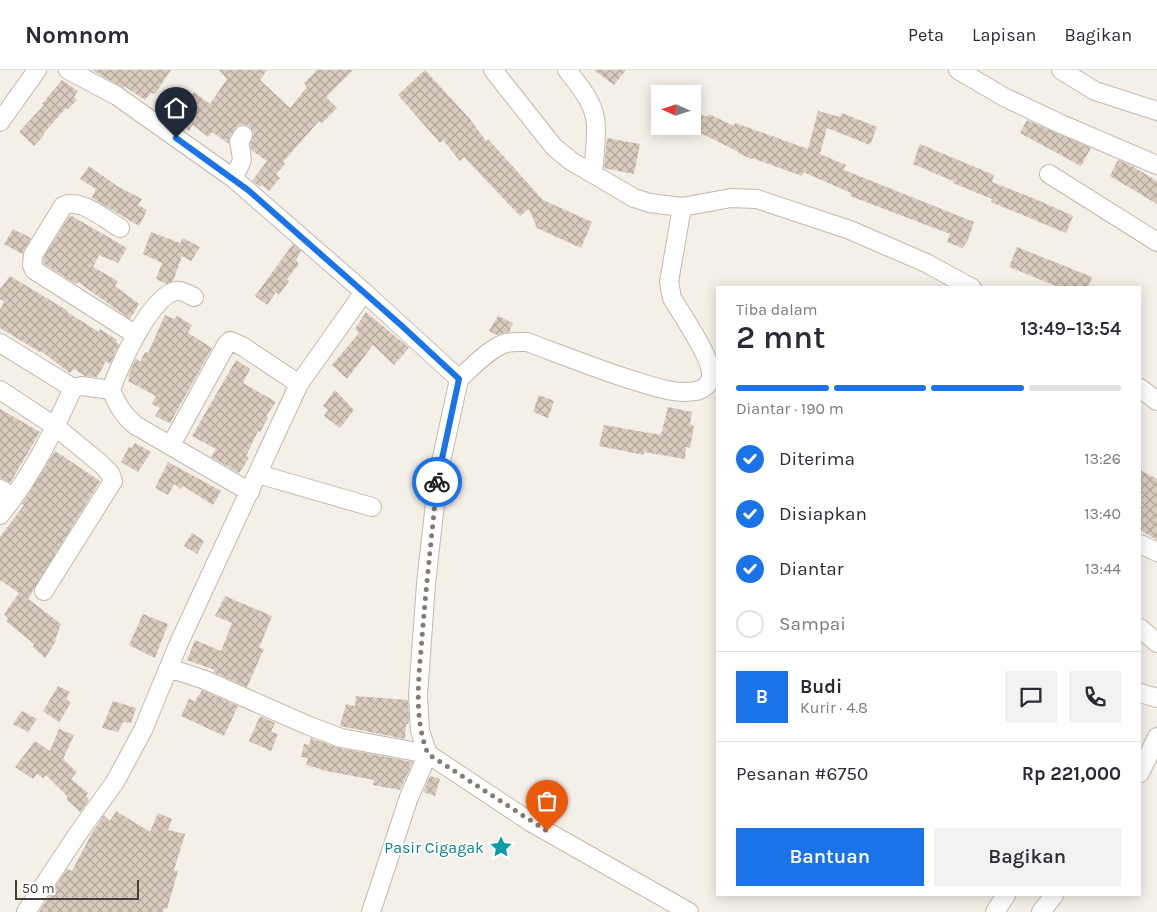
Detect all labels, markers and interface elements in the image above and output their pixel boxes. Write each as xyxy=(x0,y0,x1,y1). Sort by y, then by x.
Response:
text: Nomnom xyxy=(25,21,130,49)
text: Peta xyxy=(908,24,944,46)
text: Lapisan xyxy=(972,24,1036,46)
text: Bagikan xyxy=(1064,24,1132,46)
north arrow xyxy=(651,85,701,135)
map controls xyxy=(651,85,701,135)
pin xyxy=(155,87,197,138)
icon: home xyxy=(162,94,190,122)
text: Tiba dalam xyxy=(736,300,817,319)
text: 13:49–13:54 xyxy=(1020,318,1121,340)
text: 2 mnt xyxy=(736,319,826,356)
text: Diantar · 190 m xyxy=(736,399,844,418)
icon: check xyxy=(736,445,764,473)
text: Diterima xyxy=(779,448,855,470)
text: 13:26 xyxy=(1084,449,1121,468)
courier xyxy=(412,457,462,507)
icon: bike xyxy=(423,468,451,496)
icon: check xyxy=(736,500,764,528)
text: Disiapkan xyxy=(779,503,867,525)
text: 13:40 xyxy=(1084,504,1121,523)
icon: check xyxy=(736,555,764,583)
text: Diantar xyxy=(779,558,844,580)
text: 13:44 xyxy=(1085,559,1121,578)
text: Sampai xyxy=(779,613,846,635)
button: chat xyxy=(1005,671,1057,723)
button: phone xyxy=(1069,671,1121,723)
text: Budi xyxy=(800,676,842,698)
text: B xyxy=(756,686,768,708)
text: Kurir · 4.8 xyxy=(800,698,868,717)
text: Pesanan #6750 xyxy=(736,763,868,785)
text: Rp 221,000 xyxy=(1022,763,1121,785)
pin xyxy=(526,780,568,831)
icon: bag xyxy=(533,787,561,815)
button: Bantuan xyxy=(736,828,924,886)
button: Bagikan xyxy=(934,828,1121,886)
place icon: Pasir Cigagak xyxy=(488,834,514,860)
place label: Pasir Cigagak xyxy=(384,838,484,857)
scale bar xyxy=(15,877,139,900)
text: 50 m xyxy=(22,880,55,897)

